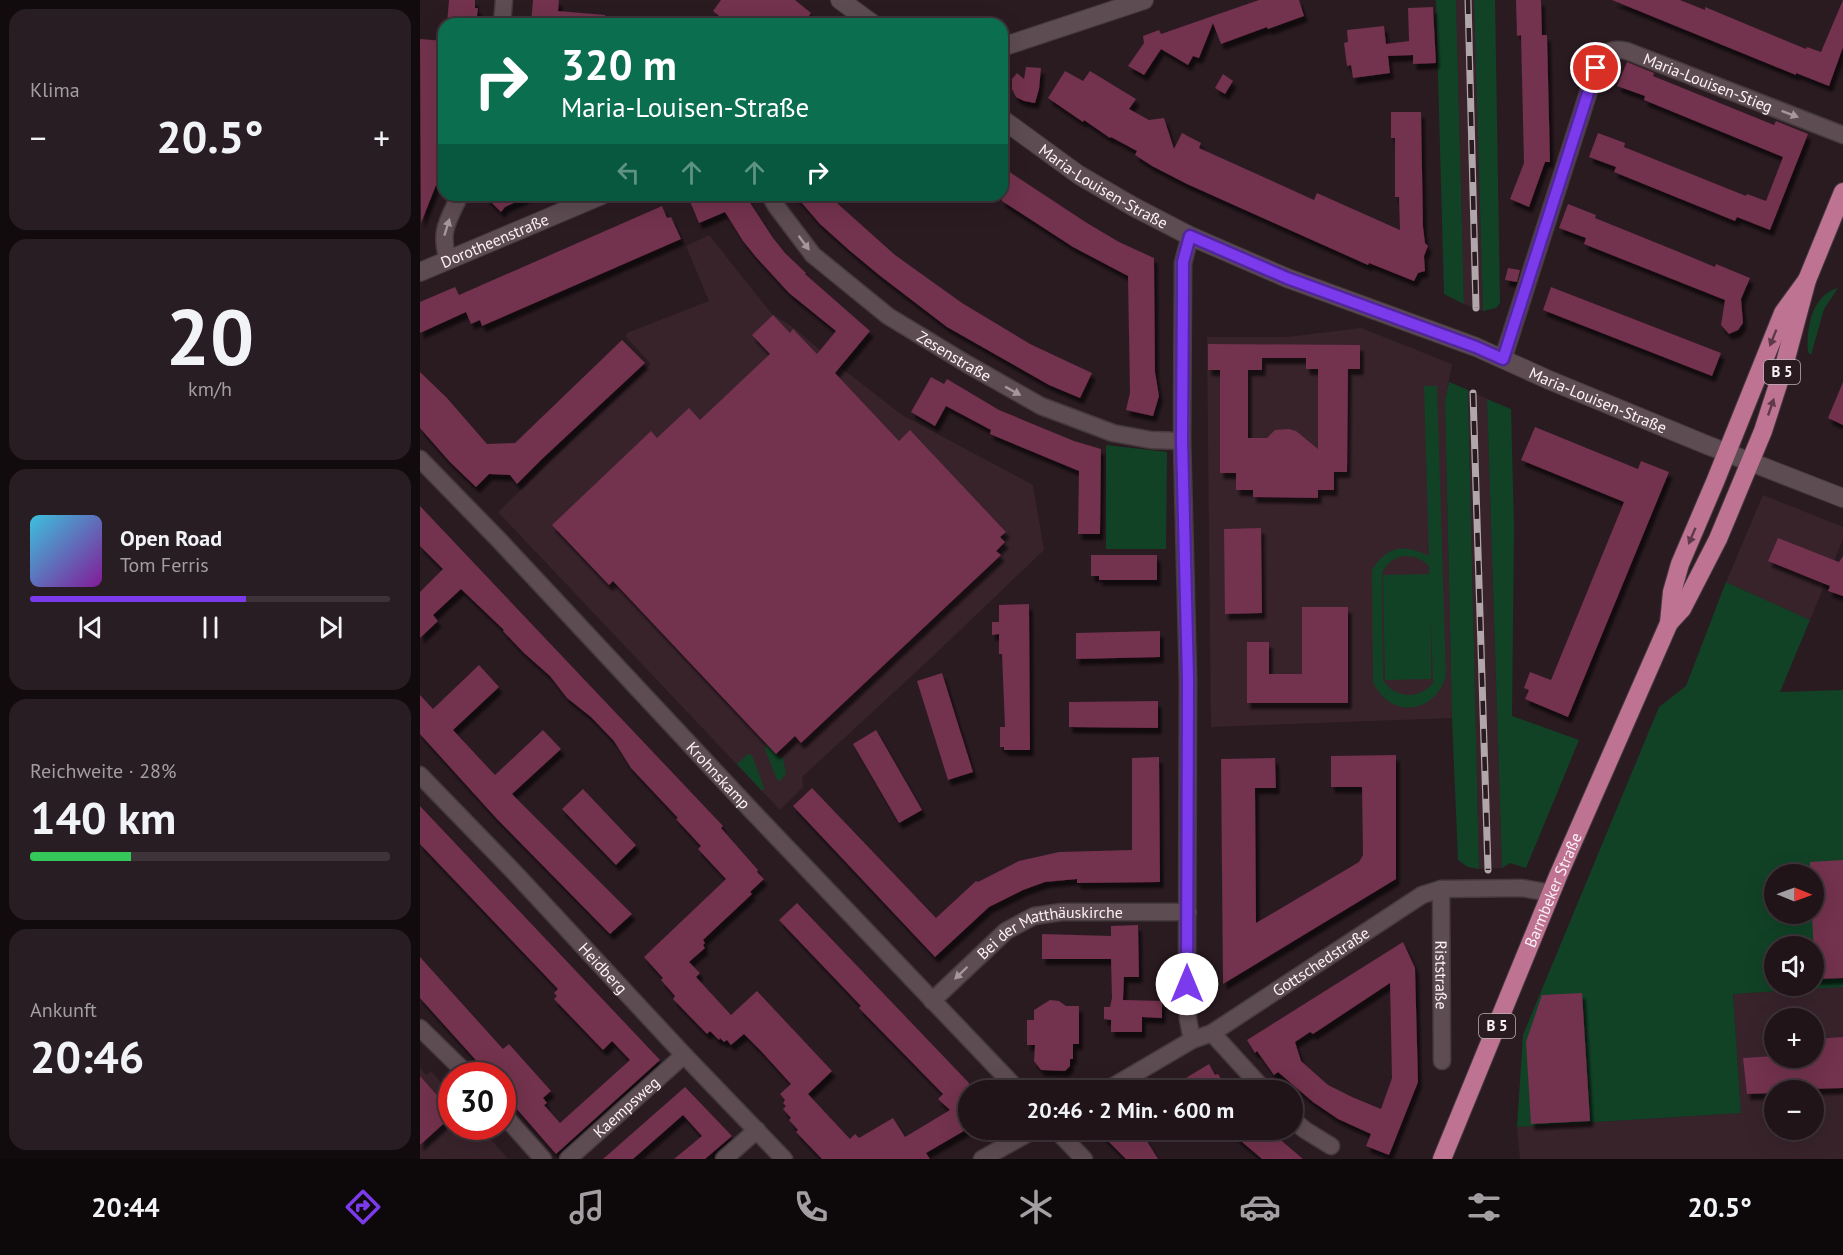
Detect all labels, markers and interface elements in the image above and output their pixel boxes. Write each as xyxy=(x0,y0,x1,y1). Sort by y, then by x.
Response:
text: 320 m xyxy=(561,37,677,92)
icon: right xyxy=(462,42,540,120)
pin xyxy=(1570,42,1621,93)
street label: Maria-Louisen-Stieg xyxy=(1641,48,1776,117)
icon: arrive xyxy=(1579,51,1612,84)
text: Klima xyxy=(30,77,80,103)
text: Maria-Louisen-Straße xyxy=(561,90,809,124)
text: 20.5° xyxy=(156,107,264,165)
one-way arrow xyxy=(1781,110,1799,120)
text: − xyxy=(30,116,47,159)
text: + xyxy=(373,116,390,159)
street label: Maria-Louisen-Straße xyxy=(1035,139,1171,233)
icon: left xyxy=(612,156,645,189)
icon: ahead xyxy=(675,156,708,189)
icon: ahead xyxy=(738,156,771,189)
icon: right xyxy=(801,156,834,189)
street label: Dorotheenstraße xyxy=(438,209,552,272)
one-way arrow xyxy=(443,218,452,236)
one-way arrow xyxy=(798,234,810,250)
text: 20 xyxy=(166,286,254,387)
street label: Zesenstraße xyxy=(914,326,995,386)
one-way arrow xyxy=(1768,329,1778,347)
road number: B 5 xyxy=(1764,360,1800,384)
street label: Maria-Louisen-Straße xyxy=(1526,362,1670,437)
text: km/h xyxy=(188,376,232,402)
one-way arrow xyxy=(1005,386,1022,396)
one-way arrow xyxy=(1767,398,1777,416)
text: Open Road xyxy=(120,524,222,552)
one-way arrow xyxy=(1687,527,1697,545)
text: Tom Ferris xyxy=(120,552,209,578)
icon: previous xyxy=(74,611,107,644)
icon: pause xyxy=(194,611,227,644)
icon: next xyxy=(314,611,347,644)
street label: Krohnskamp xyxy=(682,737,755,813)
text: Reichweite · 28% xyxy=(30,758,176,784)
text: 140 km xyxy=(30,788,176,846)
street label: Barmbeker Straße xyxy=(1520,829,1586,950)
north arrow xyxy=(1764,864,1824,924)
map controls xyxy=(1764,864,1824,1140)
street label: Bei der Matthäuskirche xyxy=(972,902,1123,963)
street label: Gottschedstraße xyxy=(1269,922,1373,1001)
button: sound xyxy=(1764,936,1824,996)
street label: Heidberg xyxy=(574,938,632,998)
street label: Riststraße xyxy=(1431,940,1452,1010)
position arrow xyxy=(1155,952,1219,1016)
one-way arrow xyxy=(954,966,968,980)
text: Ankunft xyxy=(30,997,97,1023)
button: + xyxy=(1764,1008,1824,1068)
road number: B 5 xyxy=(1479,1014,1515,1038)
text: 20:46 xyxy=(30,1027,144,1085)
speed limit sign: 30 xyxy=(438,1062,516,1140)
street label: Kaempsweg xyxy=(589,1072,663,1142)
button: − xyxy=(1764,1080,1824,1140)
text: 20:46 · 2 Min. · 600 m xyxy=(1027,1096,1234,1124)
icon: directions xyxy=(342,1186,384,1228)
icon: music xyxy=(566,1186,608,1228)
icon: phone xyxy=(790,1186,832,1228)
icon: climate xyxy=(1015,1186,1057,1228)
icon: car xyxy=(1239,1186,1281,1228)
icon: filters xyxy=(1463,1186,1505,1228)
text: 20:44 xyxy=(91,1190,160,1224)
text: 20.5° xyxy=(1687,1190,1752,1224)

